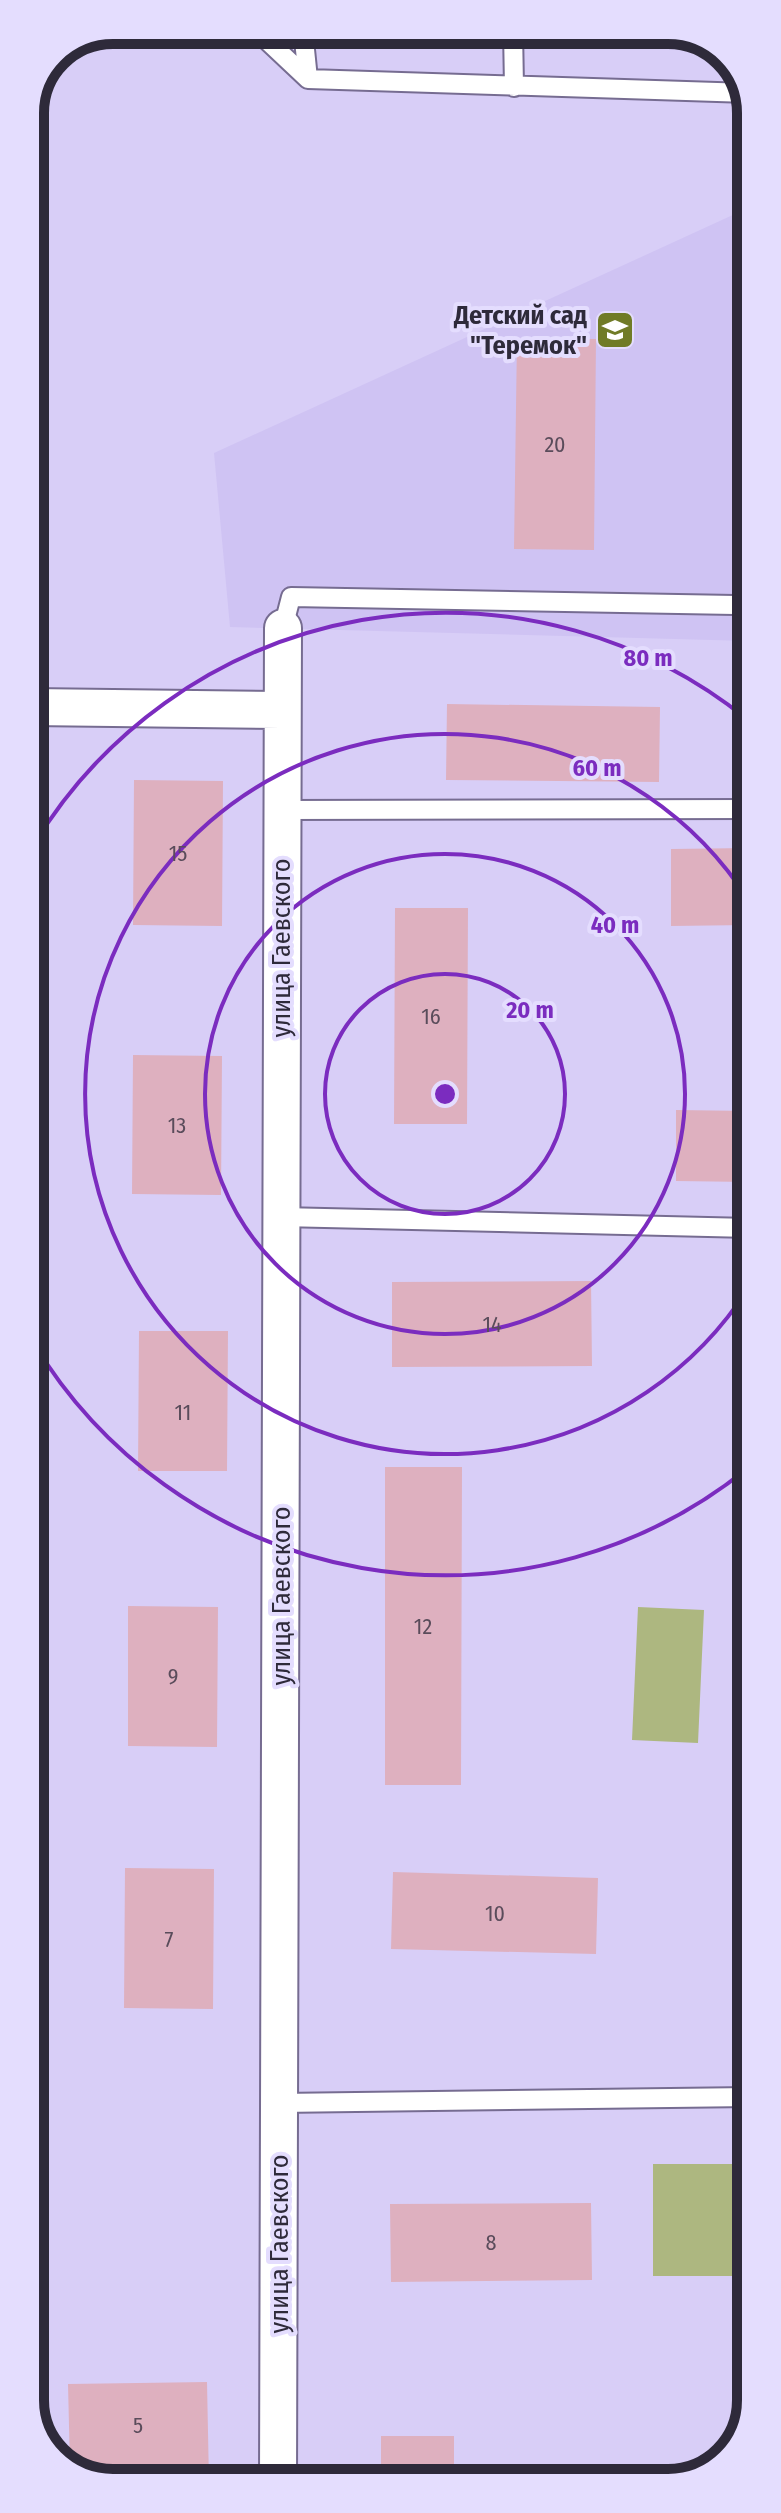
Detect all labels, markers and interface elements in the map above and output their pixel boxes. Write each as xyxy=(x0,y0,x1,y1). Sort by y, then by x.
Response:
place label: Детский сад "Теремок" xyxy=(453,300,587,361)
school or university icon: Детский сад "Теремок" xyxy=(594,309,636,351)
house number: 20 xyxy=(544,431,566,458)
text: 80 m xyxy=(623,644,673,672)
text: 60 m xyxy=(573,754,621,782)
house number: 15 xyxy=(169,840,187,867)
street label: улица Гаевского xyxy=(266,858,297,1038)
text: 40 m xyxy=(591,911,639,939)
text: 20 m xyxy=(505,996,554,1024)
house number: 16 xyxy=(421,1003,441,1030)
centre of rings xyxy=(431,1080,459,1108)
house number: 13 xyxy=(168,1112,186,1139)
house number: 14 xyxy=(482,1311,502,1338)
house number: 11 xyxy=(175,1399,191,1426)
street label: улица Гаевского xyxy=(266,1506,297,1686)
house number: 12 xyxy=(414,1613,432,1640)
house number: 9 xyxy=(168,1663,178,1690)
house number: 10 xyxy=(485,1900,505,1927)
house number: 7 xyxy=(165,1926,174,1953)
street label: улица Гаевского xyxy=(264,2154,295,2334)
house number: 8 xyxy=(485,2229,497,2256)
house number: 5 xyxy=(133,2412,143,2439)

